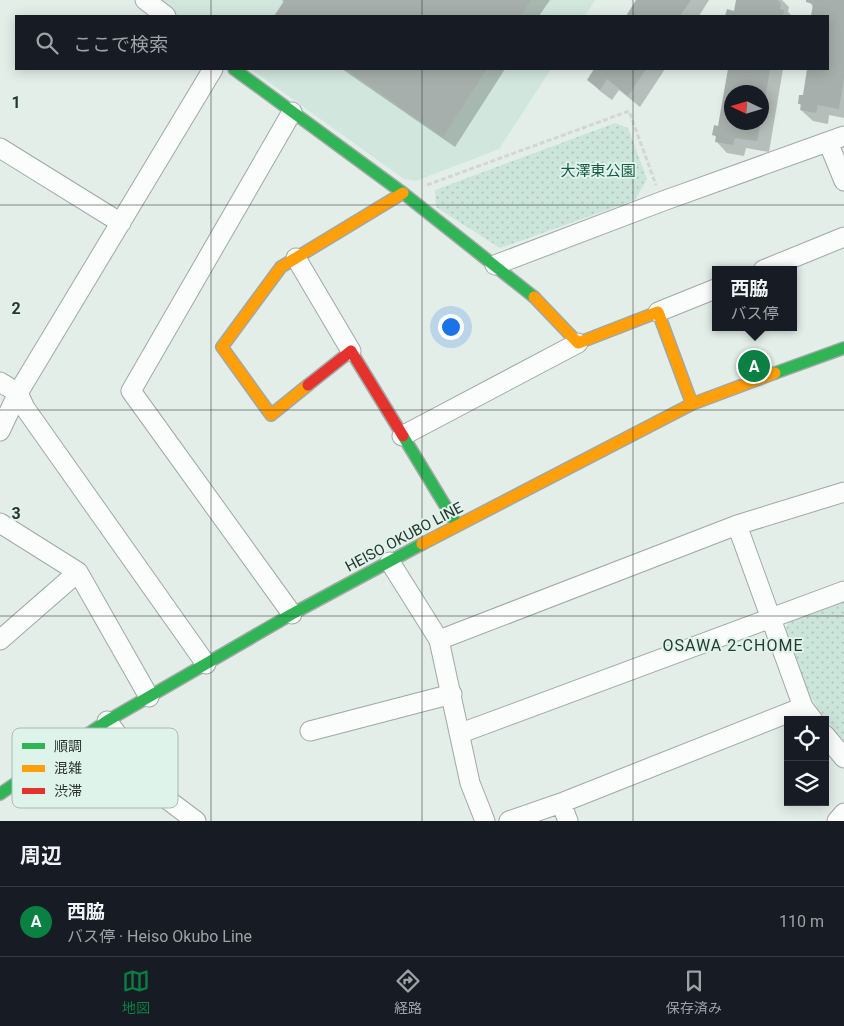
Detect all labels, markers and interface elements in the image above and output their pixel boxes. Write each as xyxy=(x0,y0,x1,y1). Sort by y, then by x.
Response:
search box xyxy=(15,15,829,70)
icon: search xyxy=(33,29,61,57)
text: ここで検索 xyxy=(73,33,168,56)
north arrow xyxy=(724,85,769,130)
text: 1 xyxy=(11,93,21,112)
park label: 大澤東公園 xyxy=(560,162,636,180)
popup xyxy=(712,266,797,331)
text: 西脇 xyxy=(730,277,769,300)
text: 2 xyxy=(11,299,21,318)
text: バス停 xyxy=(730,304,779,323)
your location xyxy=(438,314,464,340)
pin: A xyxy=(738,347,770,385)
street label: HEISO OKUBO LINE xyxy=(342,498,466,576)
text: 3 xyxy=(11,504,21,523)
district label: OSAWA 2-CHOME xyxy=(663,636,803,655)
map controls xyxy=(784,716,829,806)
button: locate xyxy=(784,716,829,761)
legend xyxy=(12,728,178,808)
text: 順調 xyxy=(54,738,82,754)
text: 混雑 xyxy=(54,760,82,776)
button: layers xyxy=(784,761,829,806)
text: 渋滞 xyxy=(54,783,82,799)
text: 周辺 xyxy=(20,844,62,868)
text: 西脇 xyxy=(67,900,105,923)
text: A xyxy=(31,912,41,931)
text: 110 m xyxy=(779,912,824,931)
text: バス停 · Heiso Okubo Line xyxy=(67,927,252,946)
tab: 地図 xyxy=(122,967,150,1017)
tab: 経路 xyxy=(394,967,422,1017)
tab: 保存済み xyxy=(666,967,722,1017)

